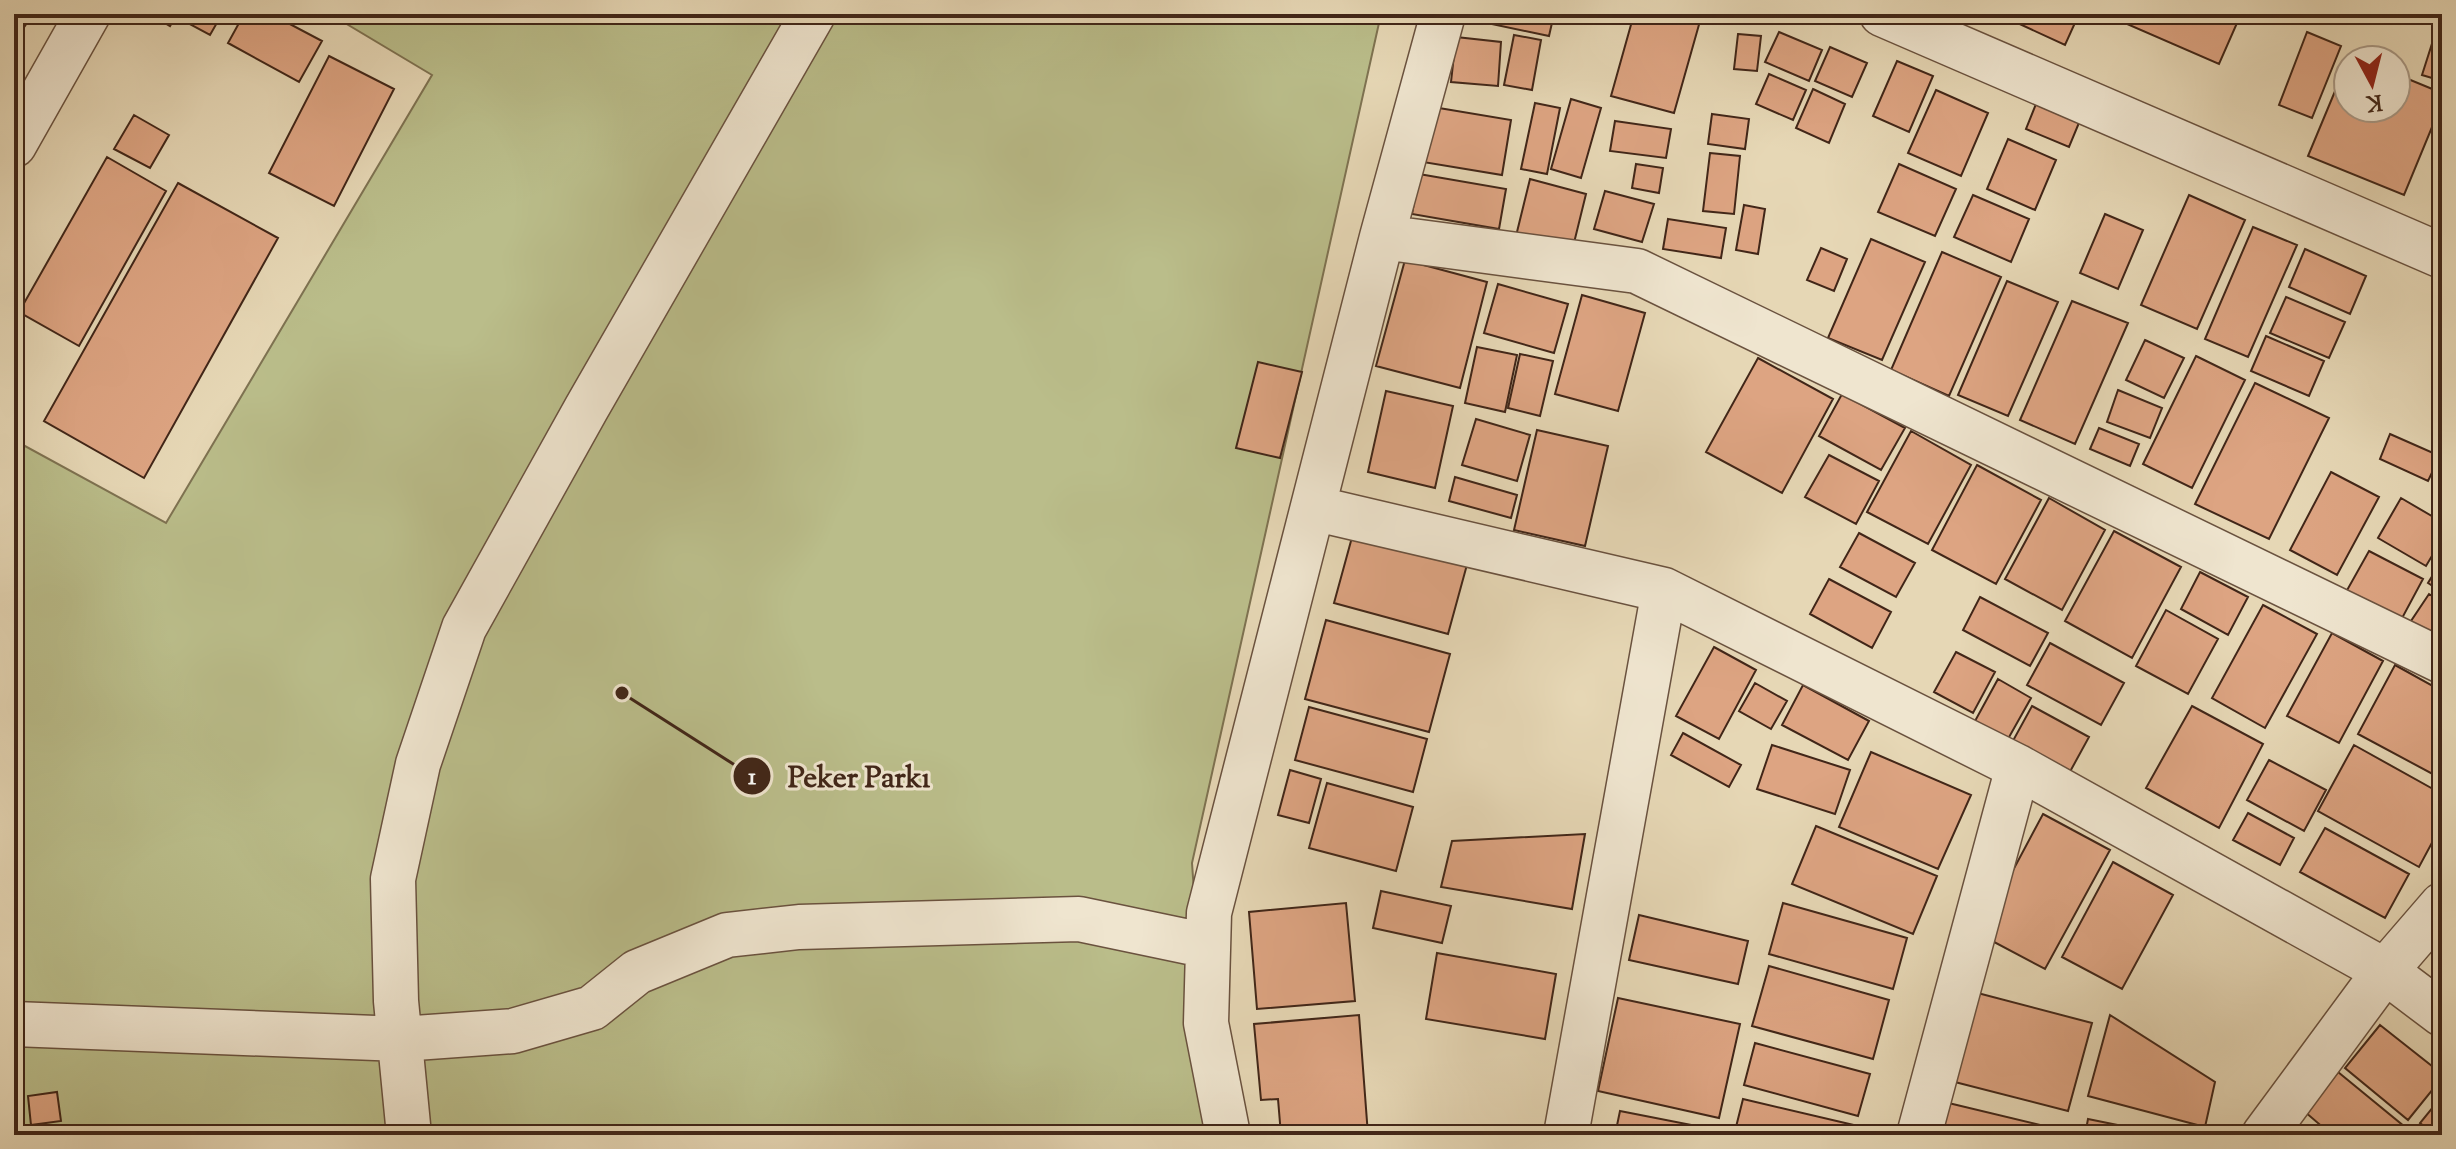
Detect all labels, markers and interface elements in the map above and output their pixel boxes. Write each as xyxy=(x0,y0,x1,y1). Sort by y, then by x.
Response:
north arrow xyxy=(2332,44,2412,124)
text: K xyxy=(2364,84,2384,118)
callout: Peker Parkı xyxy=(732,749,946,803)
text: Peker Parkı xyxy=(788,758,931,801)
text: 1 xyxy=(748,761,757,795)

